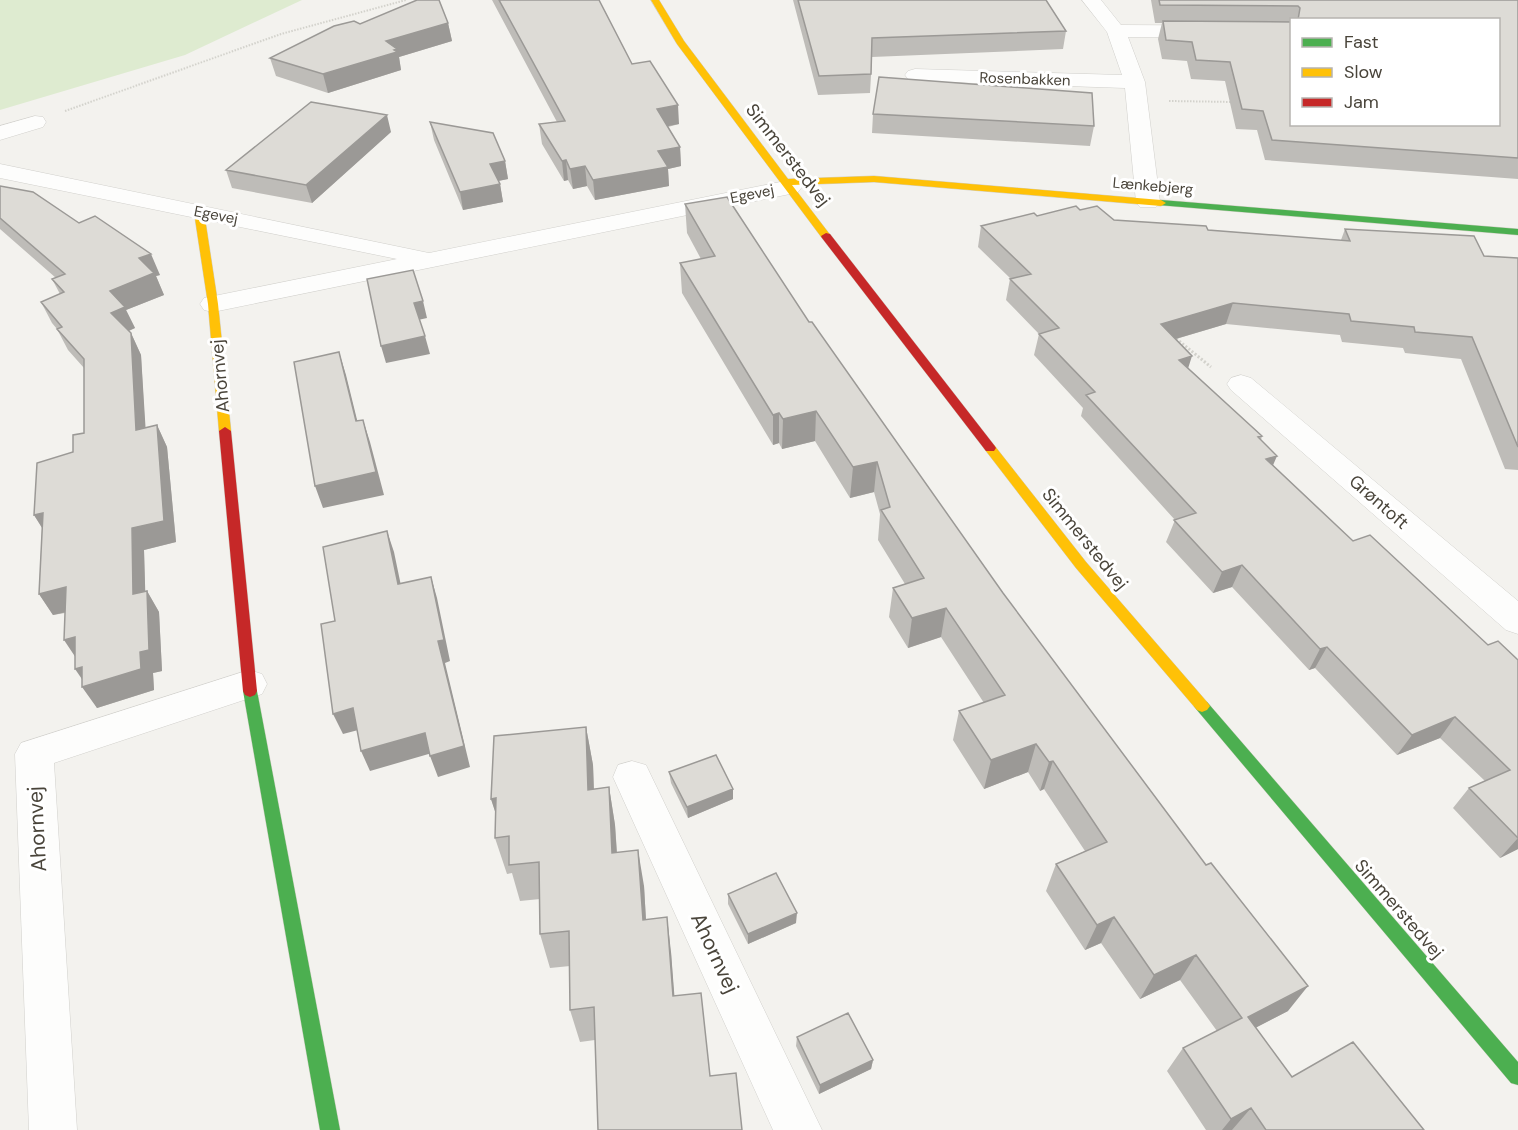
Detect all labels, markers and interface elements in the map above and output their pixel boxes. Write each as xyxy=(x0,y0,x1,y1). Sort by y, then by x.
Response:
legend xyxy=(1290,18,1500,126)
text: Fast xyxy=(1344,30,1379,54)
text: Slow xyxy=(1344,60,1383,84)
street label: Rosenbakken xyxy=(979,67,1071,91)
text: Jam xyxy=(1344,90,1379,114)
street label: Simmerstedvej xyxy=(740,99,836,211)
street label: Lænkebjerg xyxy=(1112,173,1194,199)
street label: Egevej xyxy=(728,180,776,208)
street label: Egevej xyxy=(192,201,240,229)
street label: Ahornvej xyxy=(205,338,235,414)
street label: Grøntoft xyxy=(1344,469,1414,535)
street label: Simmerstedvej xyxy=(1037,483,1133,595)
street label: Ahornvej xyxy=(21,785,53,873)
street label: Simmerstedvej xyxy=(1349,854,1449,964)
street label: Ahornvej xyxy=(684,908,746,998)

